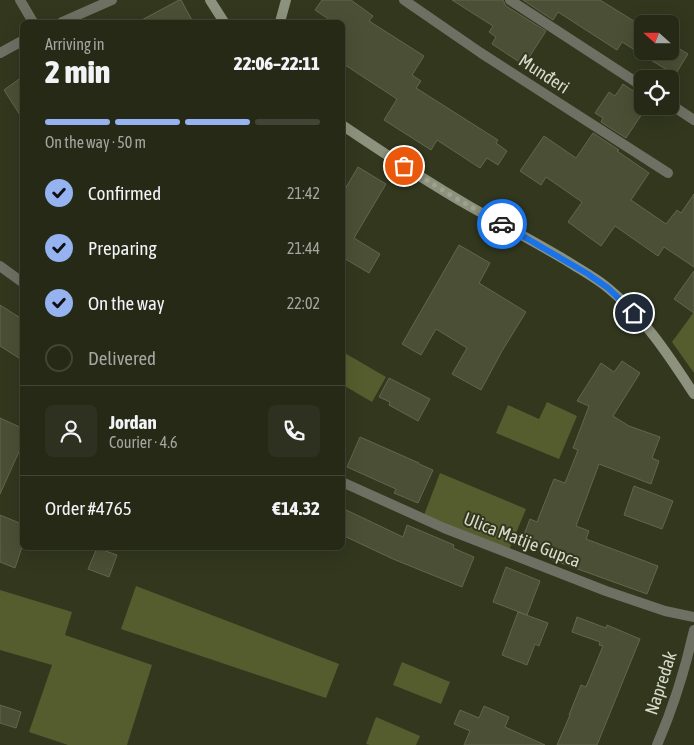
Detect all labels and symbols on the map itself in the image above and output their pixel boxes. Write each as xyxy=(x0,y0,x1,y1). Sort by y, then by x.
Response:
north arrow xyxy=(634,15,679,60)
street label: Munđeri xyxy=(515,50,573,98)
pin xyxy=(383,145,425,187)
courier xyxy=(477,199,527,249)
pin xyxy=(613,292,655,334)
street label: Ulica Matije Gupca xyxy=(461,508,584,571)
street label: Napredak xyxy=(640,648,681,717)

